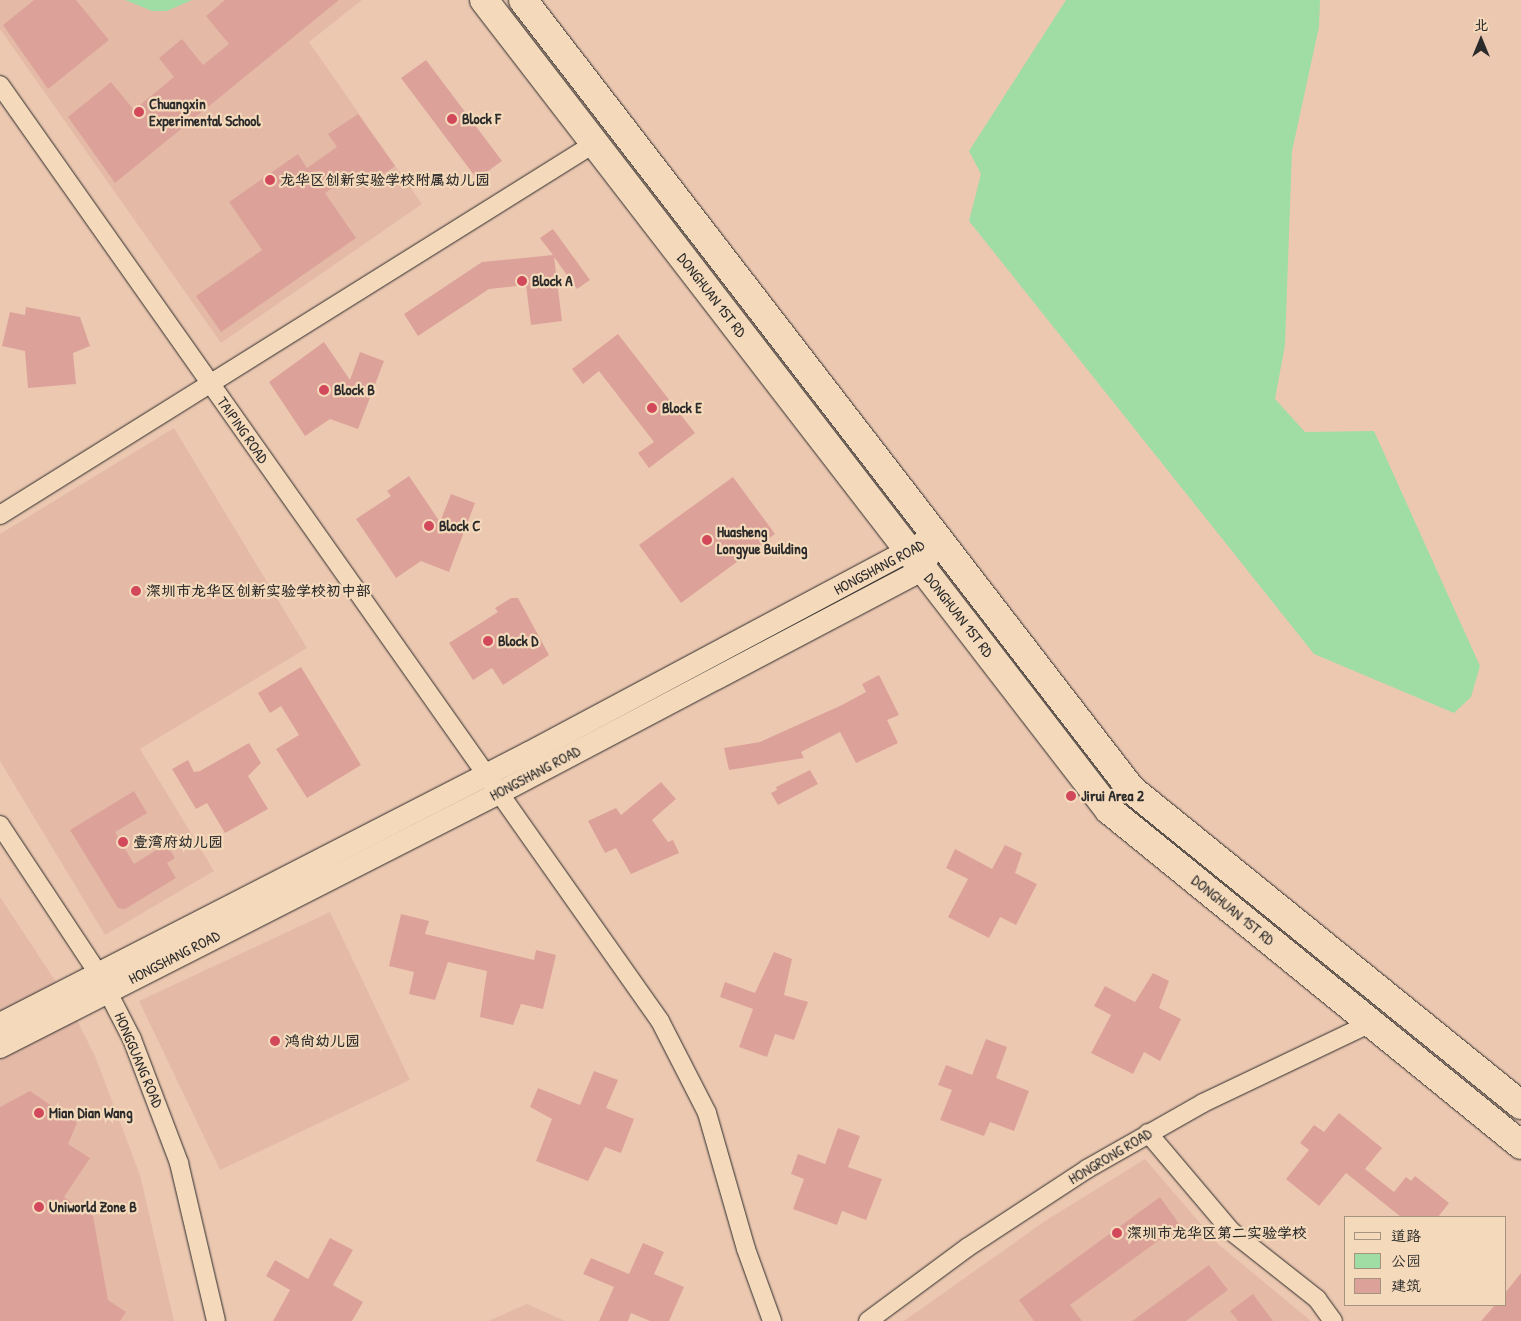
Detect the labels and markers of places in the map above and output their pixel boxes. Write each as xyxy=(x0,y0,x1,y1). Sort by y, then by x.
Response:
place label: Chuangxin Experimental School xyxy=(149,94,260,129)
marker: Chuangxin Experimental School xyxy=(133,106,145,118)
place label: Block F xyxy=(462,110,501,128)
marker: Block F xyxy=(446,113,458,125)
place label: 龙华区创新实验学校附属幼儿园 xyxy=(280,171,490,189)
marker: 龙华区创新实验学校附属幼儿园 xyxy=(264,174,276,186)
place label: Block A xyxy=(532,272,572,290)
marker: Block A xyxy=(516,275,528,287)
place label: Block B xyxy=(334,381,375,399)
marker: Block B xyxy=(318,384,330,396)
place label: Block E xyxy=(662,399,702,417)
marker: Block E xyxy=(646,402,658,414)
place label: Block C xyxy=(439,517,480,535)
marker: Block C xyxy=(423,520,435,532)
place label: Huasheng Longyue Building xyxy=(717,522,807,557)
marker: Huasheng Longyue Building xyxy=(701,534,713,546)
place label: 深圳市龙华区创新实验学校初中部 xyxy=(146,582,371,600)
marker: 深圳市龙华区创新实验学校初中部 xyxy=(130,585,142,597)
place label: Block D xyxy=(498,632,538,650)
marker: Block D xyxy=(482,635,494,647)
place label: Jirui Area 2 xyxy=(1081,787,1144,805)
marker: Jirui Area 2 xyxy=(1065,790,1077,802)
place label: 壹湾府幼儿园 xyxy=(133,833,223,851)
marker: 壹湾府幼儿园 xyxy=(117,836,129,848)
place label: 鸿尚幼儿园 xyxy=(285,1032,360,1050)
marker: 鸿尚幼儿园 xyxy=(269,1035,281,1047)
place label: Mian Dian Wang xyxy=(49,1104,133,1122)
marker: Mian Dian Wang xyxy=(33,1107,45,1119)
place label: Uniworld Zone B xyxy=(49,1198,137,1216)
marker: Uniworld Zone B xyxy=(33,1201,45,1213)
place label: 深圳市龙华区第二实验学校 xyxy=(1127,1224,1307,1242)
marker: 深圳市龙华区第二实验学校 xyxy=(1111,1227,1123,1239)

